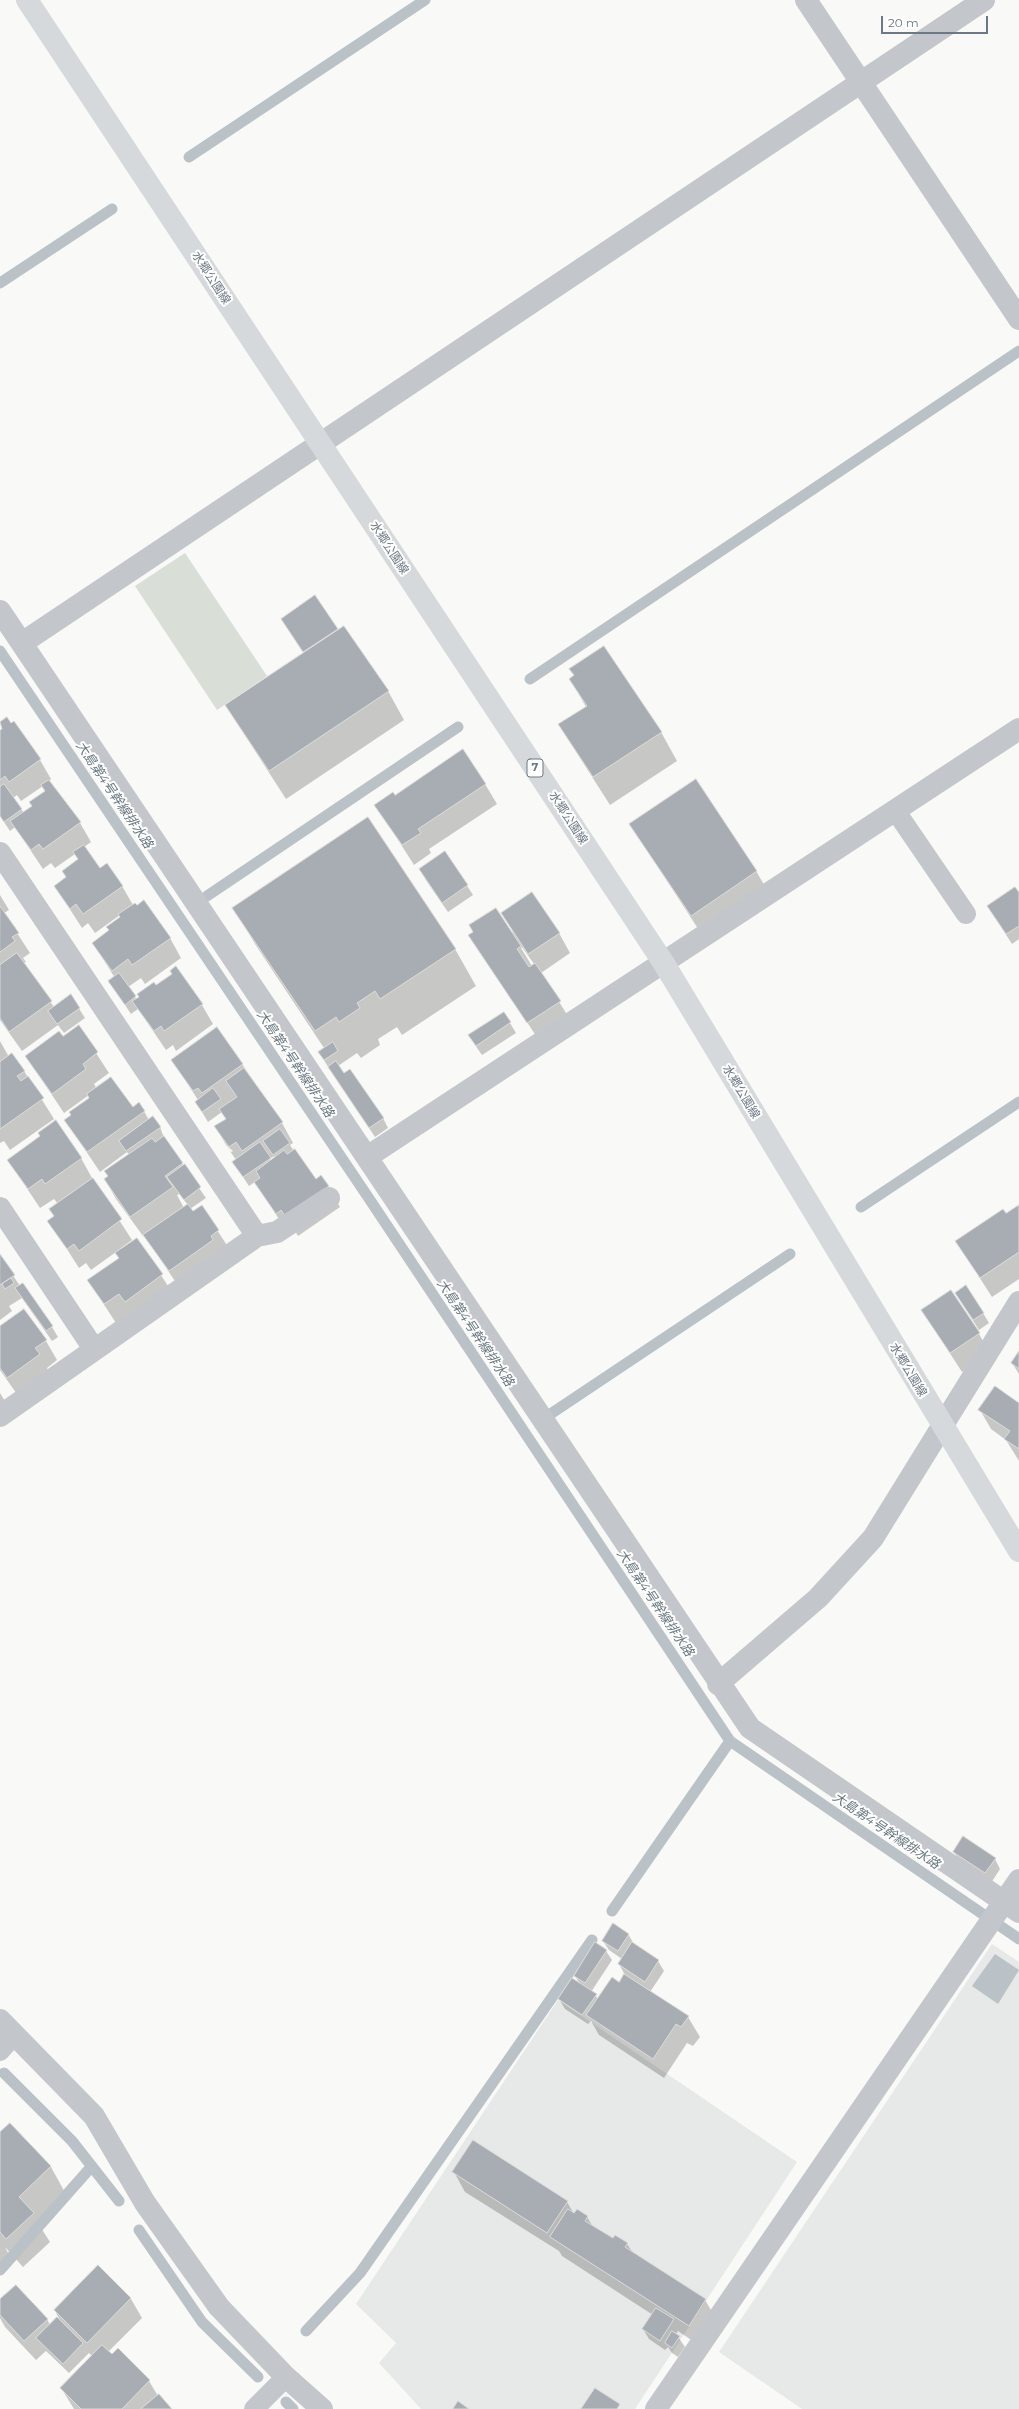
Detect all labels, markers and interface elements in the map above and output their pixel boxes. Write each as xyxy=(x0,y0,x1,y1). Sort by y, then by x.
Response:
scale bar xyxy=(883,8,990,34)
text: 20 m xyxy=(888,15,919,30)
street label: 水郷公園線 xyxy=(189,249,233,307)
street label: 水郷公園線 xyxy=(367,519,411,577)
water label: 大島第4号幹線排水路 xyxy=(72,739,156,851)
road number: 7 xyxy=(527,759,543,777)
street label: 水郷公園線 xyxy=(546,789,590,847)
water label: 大島第4号幹線排水路 xyxy=(253,1008,337,1120)
street label: 水郷公園線 xyxy=(719,1063,763,1121)
water label: 大島第4号幹線排水路 xyxy=(433,1277,517,1389)
street label: 水郷公園線 xyxy=(886,1341,930,1399)
water label: 大島第4号幹線排水路 xyxy=(613,1547,697,1659)
water label: 大島第4号幹線排水路 xyxy=(830,1789,942,1873)

